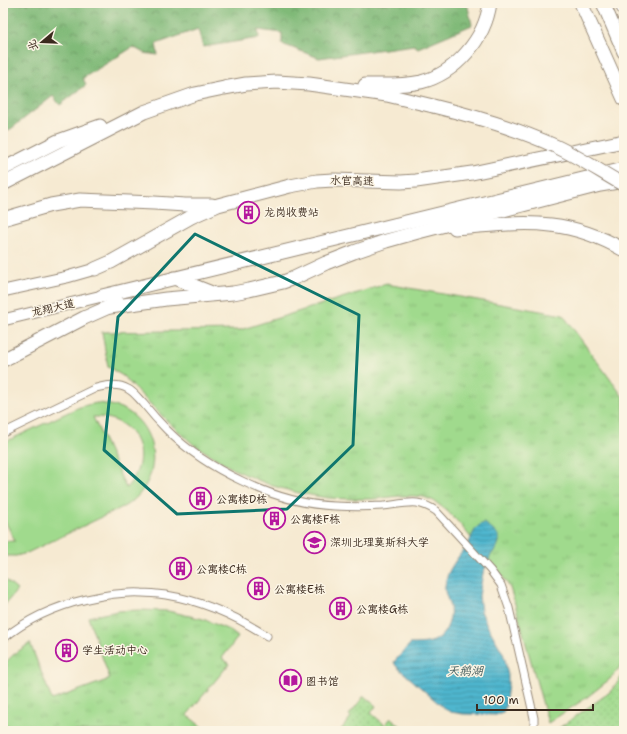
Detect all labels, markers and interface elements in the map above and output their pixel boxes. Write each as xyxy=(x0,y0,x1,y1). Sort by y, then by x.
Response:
north arrow xyxy=(22,22,62,62)
text: 北 xyxy=(24,37,42,53)
street label: 水官高速 xyxy=(330,173,374,189)
building icon: 龙岗收费站 xyxy=(236,199,262,225)
place label: 龙岗收费站 xyxy=(264,205,319,220)
street label: 龙翔大道 xyxy=(30,296,76,320)
building icon: 公寓楼D栋 xyxy=(187,486,213,512)
place label: 公寓楼D栋 xyxy=(216,492,267,507)
building icon: 公寓楼F栋 xyxy=(261,506,287,532)
place label: 公寓楼F栋 xyxy=(290,512,340,527)
school or university icon: 深圳北理莫斯科大学 xyxy=(301,529,327,555)
place label: 深圳北理莫斯科大学 xyxy=(330,535,429,550)
building icon: 公寓楼C栋 xyxy=(167,556,193,582)
place label: 公寓楼C栋 xyxy=(196,562,247,577)
building icon: 公寓楼E栋 xyxy=(245,576,271,602)
place label: 公寓楼E栋 xyxy=(274,582,325,597)
building icon: 公寓楼G栋 xyxy=(328,596,354,622)
place label: 公寓楼G栋 xyxy=(356,602,408,617)
building icon: 学生活动中心 xyxy=(53,637,79,663)
place label: 学生活动中心 xyxy=(82,643,148,658)
water label: 天鹅湖 xyxy=(447,663,484,679)
library icon: 图书馆 xyxy=(278,668,304,694)
place label: 图书馆 xyxy=(306,674,339,689)
scale bar xyxy=(477,686,593,712)
text: 100 m xyxy=(483,692,519,708)

